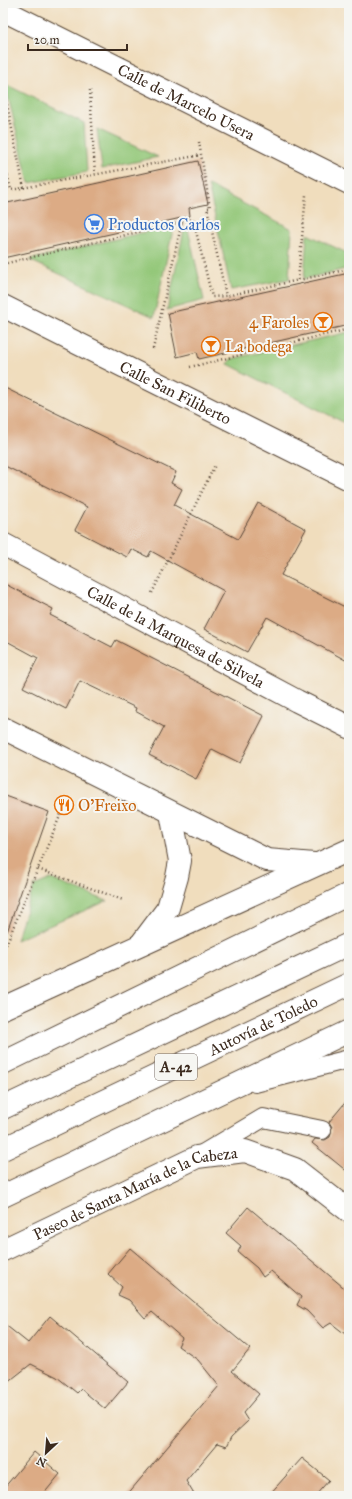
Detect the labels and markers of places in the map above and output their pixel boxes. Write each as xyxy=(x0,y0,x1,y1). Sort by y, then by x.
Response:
supermarket icon: Productos Carlos xyxy=(83,213,105,235)
place label: Productos Carlos xyxy=(108,215,220,234)
bar icon: 4 Faroles xyxy=(312,311,334,333)
place label: 4 Faroles xyxy=(249,313,309,332)
bar icon: La bodega xyxy=(200,335,222,357)
place label: La bodega xyxy=(225,337,292,357)
restaurant icon: O'Freixo xyxy=(53,794,75,816)
place label: O'Freixo xyxy=(78,796,136,815)

